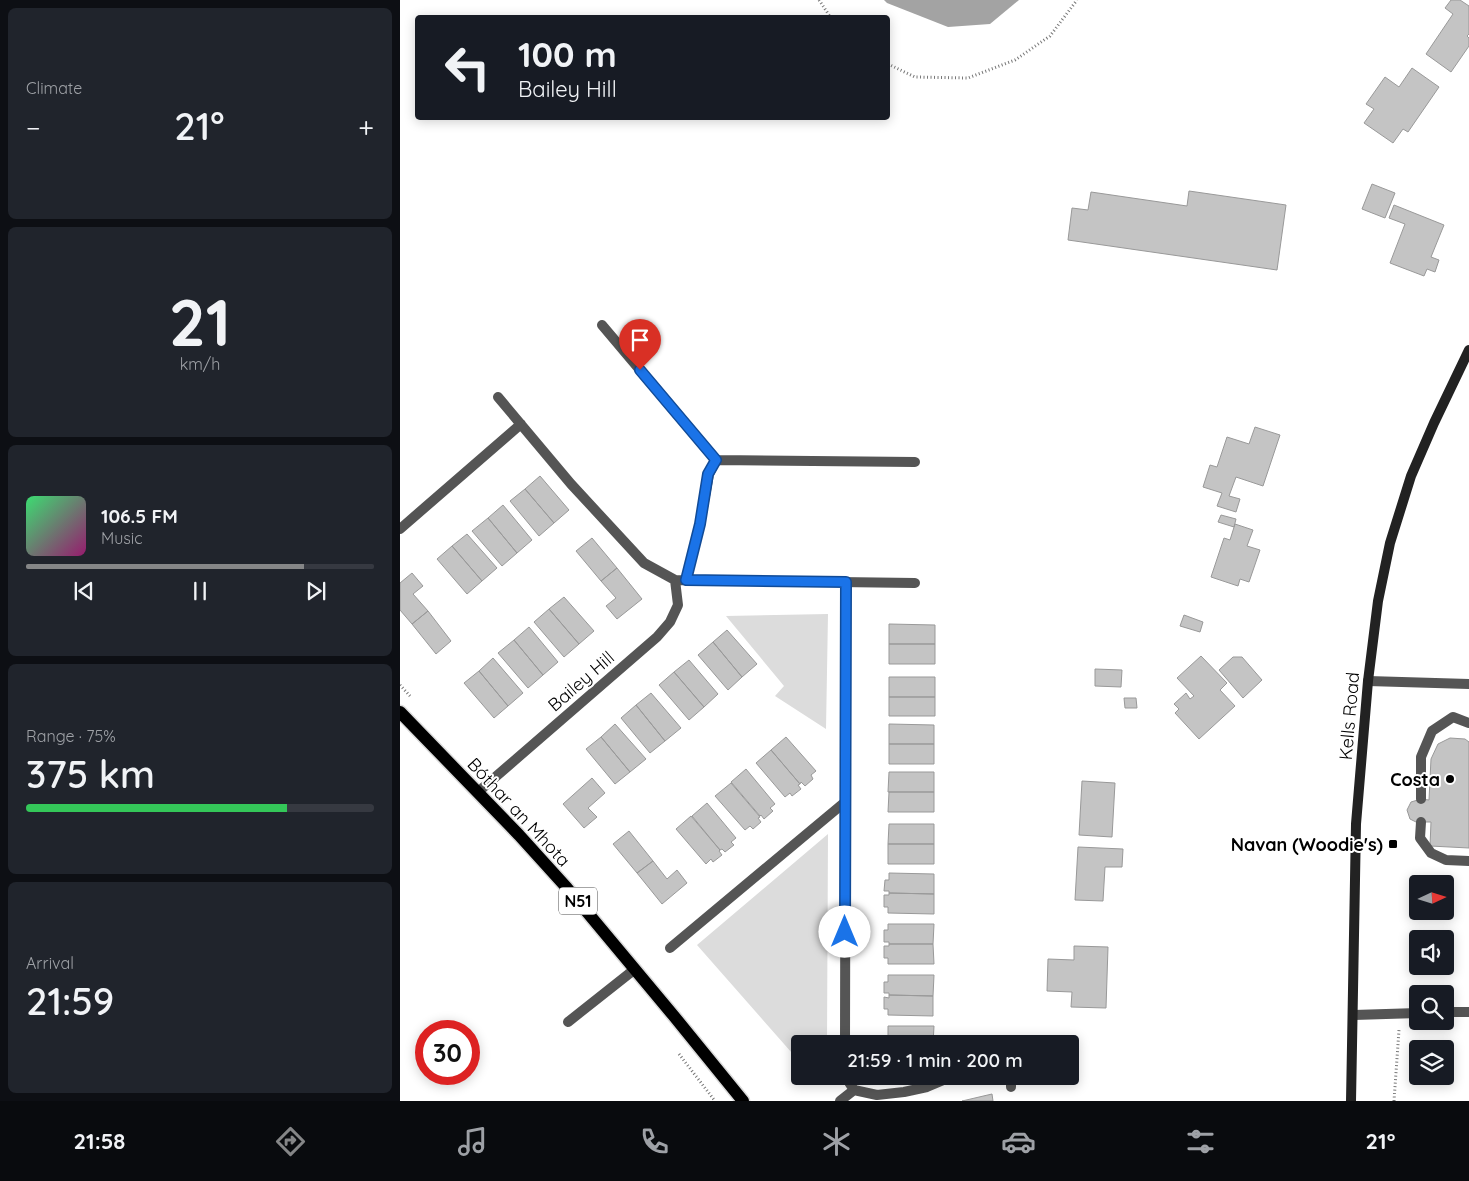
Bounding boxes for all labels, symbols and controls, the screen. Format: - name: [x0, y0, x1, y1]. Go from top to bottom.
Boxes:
- text: 100 m: [518, 32, 617, 76]
- icon: left: [435, 35, 500, 100]
- text: Bailey Hill: [518, 75, 617, 103]
- text: Climate: [26, 78, 82, 98]
- text: 21°: [174, 102, 224, 150]
- text: −: [26, 110, 41, 145]
- text: +: [358, 110, 374, 145]
- text: 21: [169, 281, 231, 362]
- pin: [619, 319, 661, 370]
- icon: arrive: [626, 326, 654, 354]
- text: km/h: [180, 354, 220, 374]
- text: 106.5 FM: [101, 504, 178, 528]
- text: Music: [101, 528, 143, 548]
- icon: previous: [70, 577, 98, 605]
- icon: pause: [186, 577, 214, 605]
- icon: next: [302, 577, 330, 605]
- street label: Bailey Hill: [543, 646, 619, 716]
- street label: Kells Road: [1334, 671, 1364, 761]
- text: Range · 75%: [26, 726, 116, 746]
- text: 375 km: [26, 750, 155, 798]
- street label: Bóthar an Mhota: [463, 753, 575, 871]
- place label: Costa: [1390, 768, 1440, 791]
- marker: Costa: [1444, 773, 1456, 785]
- place label: Navan (Woodie's): [1231, 833, 1383, 856]
- marker: Navan (Woodie's): [1387, 838, 1399, 850]
- north arrow: [1409, 875, 1454, 920]
- map controls: [1409, 875, 1454, 1085]
- road number: N51: [559, 888, 597, 914]
- position arrow: [818, 905, 870, 957]
- button: sound: [1409, 930, 1454, 975]
- text: Arrival: [26, 953, 74, 973]
- text: 21:59: [26, 977, 114, 1025]
- button: search: [1409, 985, 1454, 1030]
- speed limit sign: 30: [415, 1020, 480, 1085]
- button: layers: [1409, 1040, 1454, 1085]
- text: 21:59 · 1 min · 200 m: [847, 1048, 1023, 1072]
- icon: directions: [273, 1124, 308, 1159]
- icon: music: [455, 1124, 490, 1159]
- icon: phone: [637, 1124, 672, 1159]
- icon: climate: [819, 1124, 854, 1159]
- icon: car: [1001, 1124, 1036, 1159]
- icon: filters: [1183, 1124, 1218, 1159]
- text: 21:58: [74, 1127, 125, 1155]
- text: 21°: [1366, 1127, 1395, 1155]

